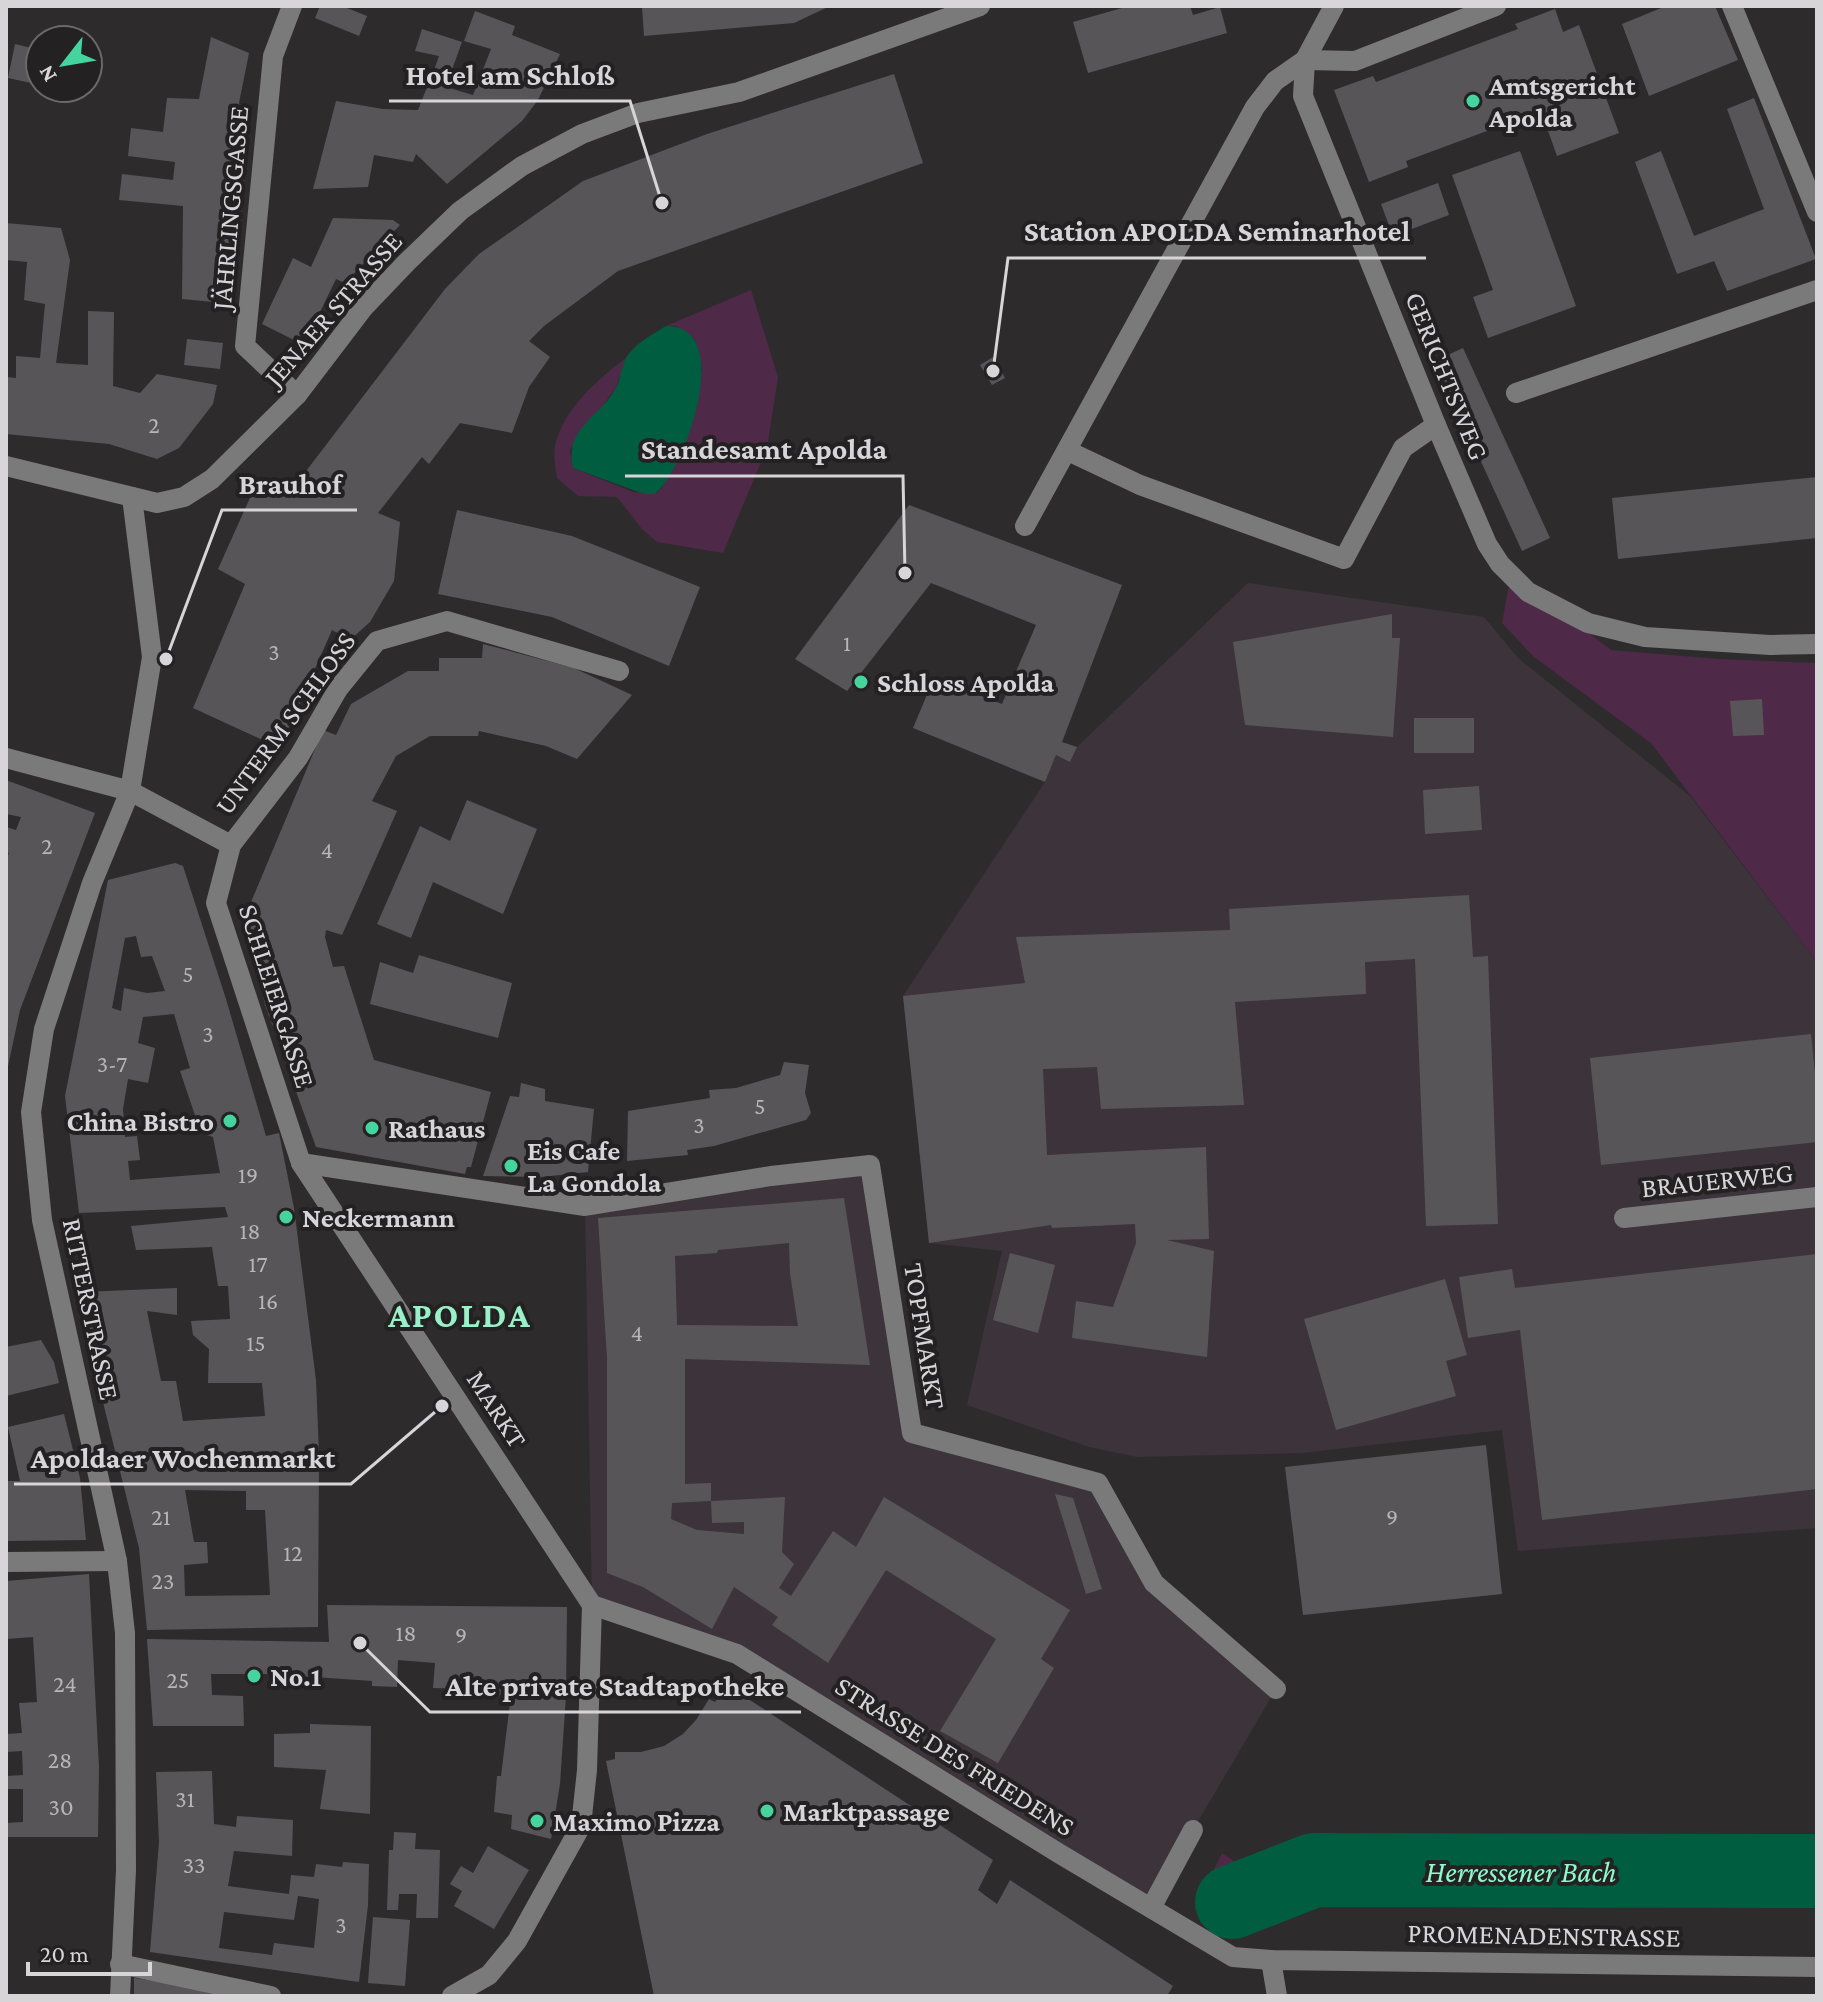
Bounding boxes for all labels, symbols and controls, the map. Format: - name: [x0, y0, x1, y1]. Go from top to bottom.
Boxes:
- north arrow: [24, 24, 104, 104]
- callout: Hotel am Schloß: [389, 47, 630, 101]
- text: Hotel am Schloß: [405, 58, 615, 91]
- text: N: [33, 61, 62, 87]
- place label: Amtsgericht Apolda: [1488, 70, 1636, 133]
- marker: Amtsgericht Apolda: [1464, 92, 1482, 110]
- street label: JÄHRLINGSGASSE: [205, 105, 254, 314]
- callout: Station APOLDA Seminarhotel: [1008, 204, 1426, 258]
- text: Station APOLDA Seminarhotel: [1024, 214, 1410, 247]
- street label: JENAER STRASSE: [256, 226, 408, 395]
- street label: GERICHTSWEG: [1399, 288, 1495, 464]
- house number: 2: [148, 411, 160, 438]
- callout: Standesamt Apolda: [625, 422, 903, 476]
- text: Standesamt Apolda: [641, 432, 888, 465]
- callout: Brauhof: [222, 456, 357, 510]
- text: Brauhof: [238, 467, 344, 500]
- street label: UNTERM SCHLOSS: [208, 626, 362, 820]
- house number: 1: [843, 629, 851, 656]
- house number: 3: [268, 638, 280, 665]
- place label: Schloss Apolda: [877, 667, 1055, 698]
- marker: Schloss Apolda: [852, 673, 870, 691]
- house number: 2: [41, 832, 53, 859]
- house number: 4: [321, 836, 333, 863]
- street label: SCHLEIERGASSE: [233, 900, 321, 1092]
- house number: 5: [182, 960, 194, 987]
- house number: 3: [202, 1020, 214, 1047]
- house number: 3-7: [97, 1050, 127, 1077]
- house number: 5: [754, 1092, 766, 1119]
- place label: China Bistro: [67, 1106, 214, 1137]
- house number: 3: [693, 1111, 705, 1138]
- marker: China Bistro: [221, 1112, 239, 1130]
- place label: Rathaus: [388, 1113, 486, 1144]
- marker: Rathaus: [363, 1119, 381, 1137]
- place label: Eis Cafe La Gondola: [527, 1135, 662, 1198]
- marker: Eis Cafe La Gondola: [502, 1157, 520, 1175]
- street label: BRAUERWEG: [1640, 1157, 1794, 1203]
- house number: 19: [238, 1161, 258, 1188]
- place label: Neckermann: [302, 1202, 455, 1233]
- marker: Neckermann: [277, 1208, 295, 1226]
- street label: RITTERSTRASSE: [57, 1215, 125, 1403]
- house number: 18: [240, 1217, 260, 1244]
- house number: 17: [248, 1250, 268, 1277]
- street label: TOPFMARKT: [898, 1261, 952, 1411]
- house number: 16: [258, 1287, 278, 1314]
- district label: APOLDA: [387, 1295, 532, 1335]
- house number: 4: [631, 1319, 643, 1346]
- house number: 15: [246, 1329, 266, 1356]
- street label: MARKT: [461, 1365, 533, 1453]
- callout: Apoldaer Wochenmarkt: [14, 1430, 351, 1484]
- text: Apoldaer Wochenmarkt: [30, 1441, 335, 1474]
- house number: 21: [151, 1503, 171, 1530]
- house number: 9: [1386, 1503, 1398, 1530]
- house number: 12: [283, 1539, 303, 1566]
- house number: 23: [152, 1567, 174, 1594]
- house number: 18: [396, 1619, 416, 1646]
- house number: 9: [455, 1621, 467, 1648]
- callout: Alte private Stadtapotheke: [430, 1658, 801, 1712]
- place label: No.1: [270, 1661, 321, 1692]
- house number: 25: [167, 1666, 189, 1693]
- marker: No.1: [245, 1667, 263, 1685]
- text: Alte private Stadtapotheke: [444, 1669, 785, 1702]
- house number: 24: [53, 1670, 77, 1697]
- street label: STRASSE DES FRIEDENS: [830, 1670, 1080, 1842]
- house number: 28: [48, 1746, 72, 1773]
- house number: 31: [175, 1785, 195, 1812]
- house number: 30: [49, 1793, 73, 1820]
- place label: Marktpassage: [783, 1796, 950, 1827]
- marker: Marktpassage: [758, 1802, 776, 1820]
- place label: Maximo Pizza: [553, 1806, 720, 1837]
- marker: Maximo Pizza: [528, 1812, 546, 1830]
- house number: 33: [183, 1851, 205, 1878]
- water label: Herressener Bach: [1426, 1855, 1616, 1888]
- house number: 3: [335, 1911, 347, 1938]
- street label: PROMENADENSTRASSE: [1407, 1917, 1681, 1953]
- scale bar: [28, 1926, 150, 1976]
- text: 20 m: [40, 1940, 89, 1967]

